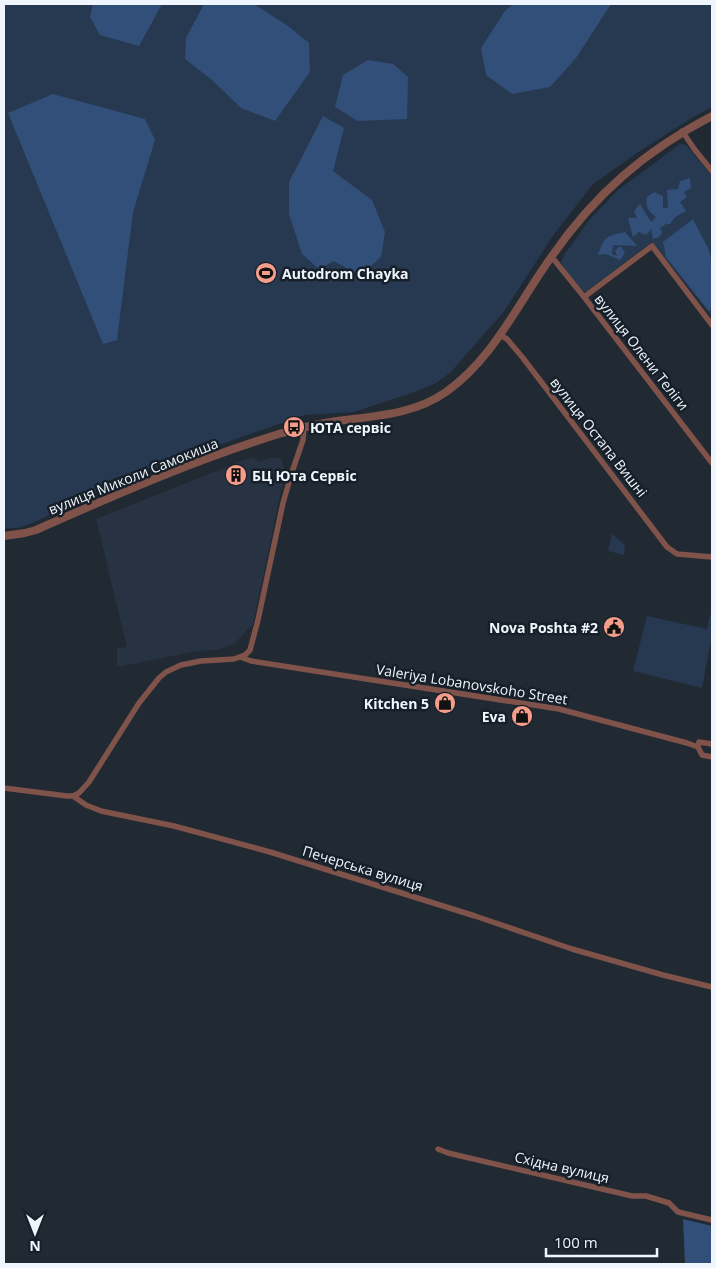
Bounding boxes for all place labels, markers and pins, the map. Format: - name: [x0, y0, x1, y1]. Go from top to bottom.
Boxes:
- sports icon: Autodrom Chayka: [254, 261, 278, 285]
- place label: Autodrom Chayka: [282, 264, 409, 283]
- bus stop icon: ЮТА сервіс: [282, 415, 306, 439]
- place label: ЮТА сервіс: [310, 418, 391, 437]
- building icon: БЦ Юта Сервіс: [224, 463, 248, 487]
- place label: БЦ Юта Сервіс: [252, 466, 357, 485]
- public building icon: Nova Poshta #2: [602, 615, 626, 639]
- place label: Nova Poshta #2: [489, 618, 598, 637]
- shop icon: Kitchen 5: [433, 691, 457, 715]
- place label: Kitchen 5: [364, 694, 429, 713]
- shop icon: Eva: [510, 704, 534, 728]
- place label: Eva: [482, 707, 506, 726]

